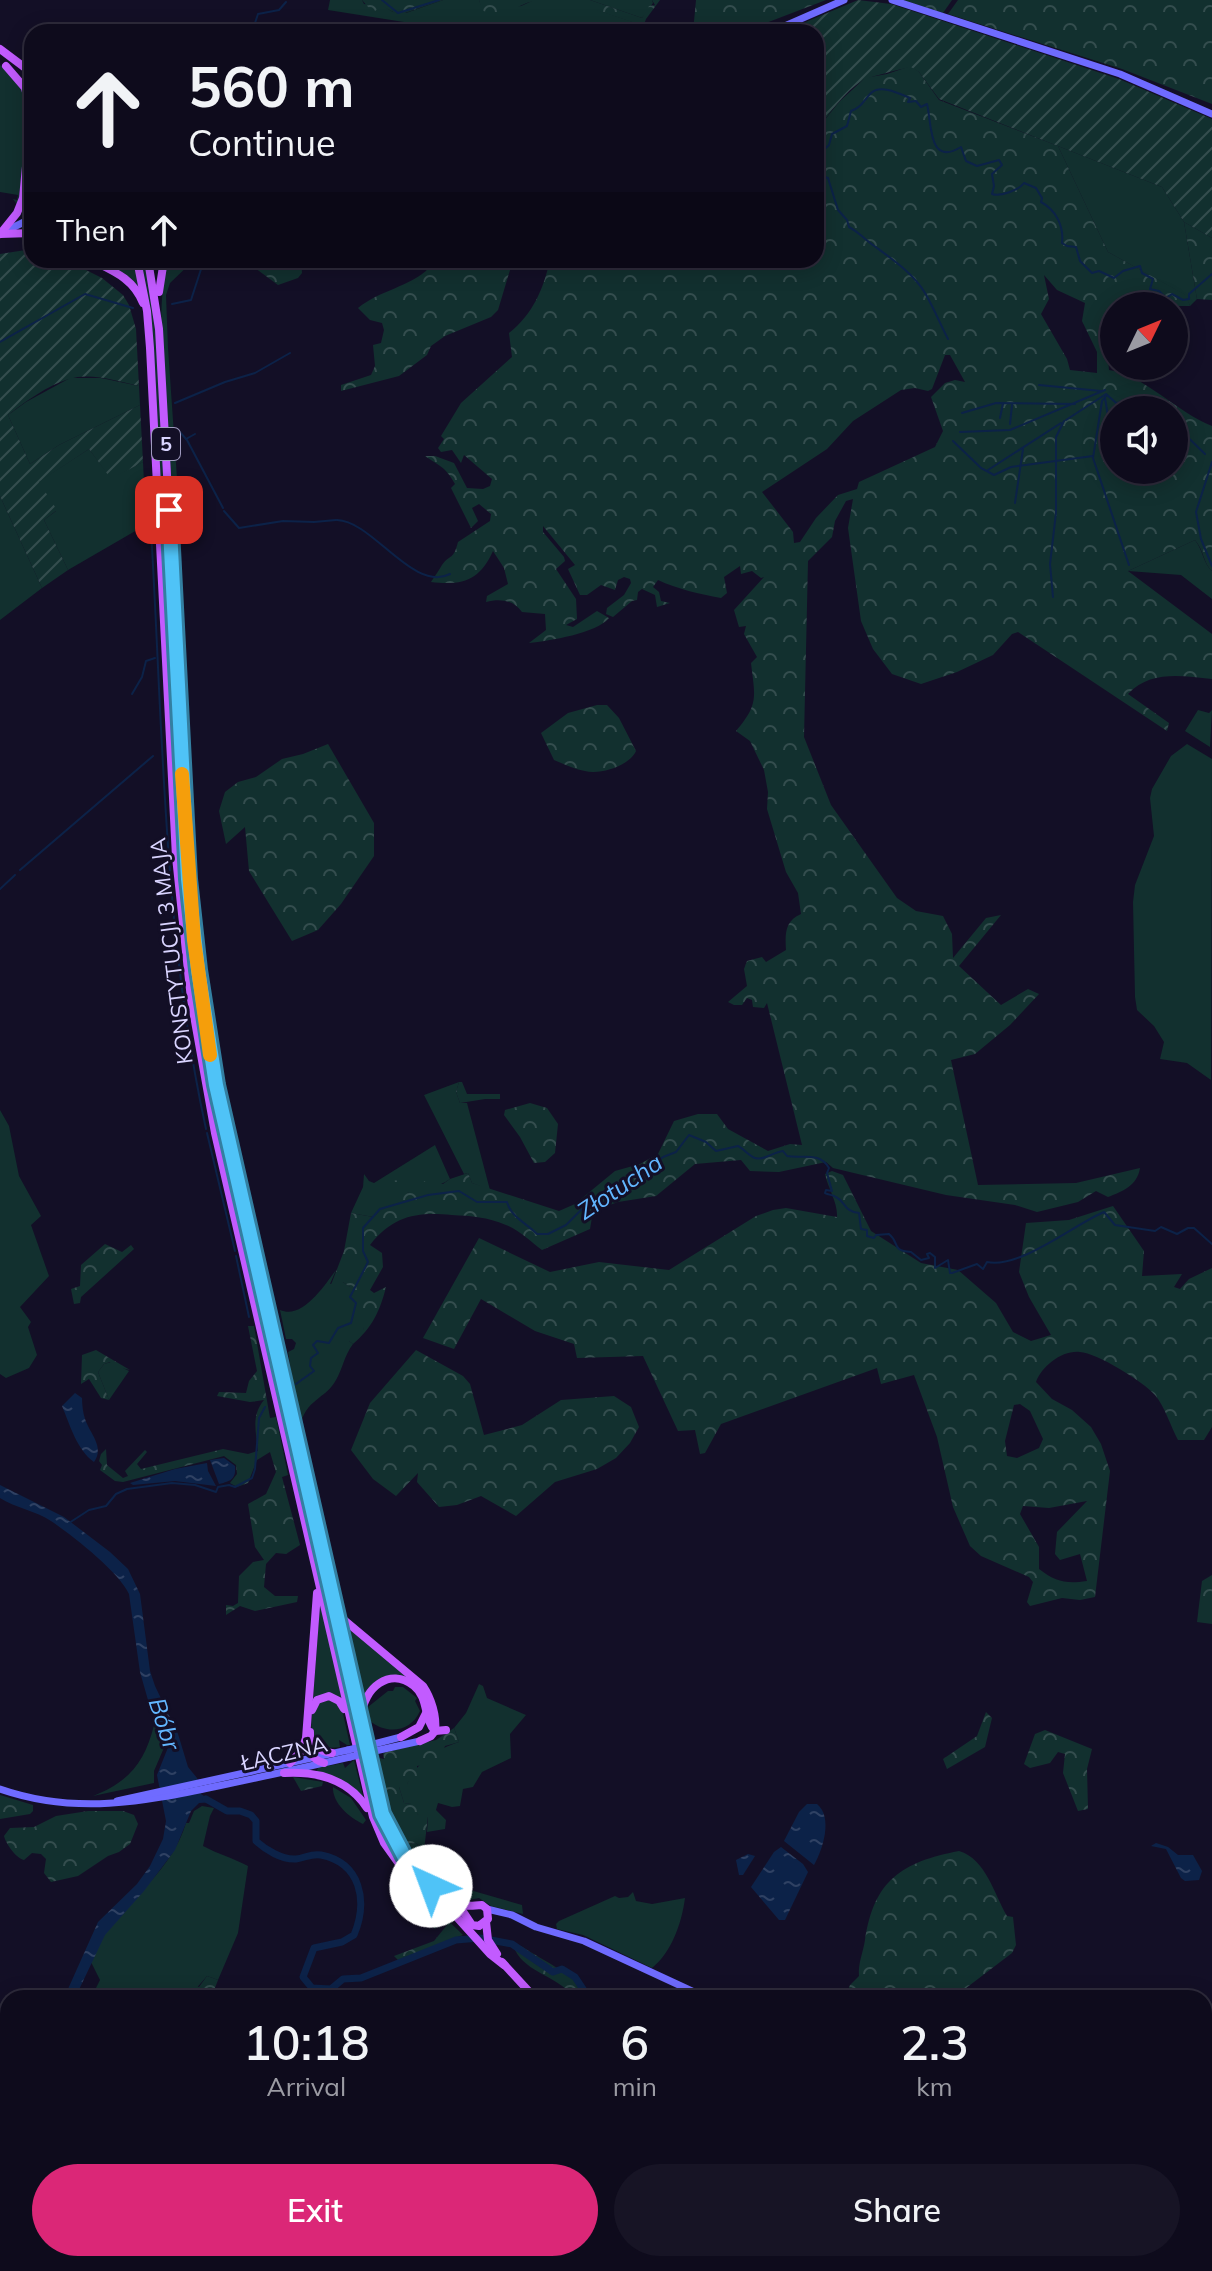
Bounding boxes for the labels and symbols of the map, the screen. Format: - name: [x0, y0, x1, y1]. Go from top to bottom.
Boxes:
- north arrow: [1100, 292, 1188, 380]
- road number: 5: [152, 428, 180, 460]
- pin: [135, 476, 203, 544]
- street label: KONSTYTUCJI 3 MAJA: [143, 836, 199, 1066]
- water label: Złotucha: [571, 1147, 668, 1226]
- water label: Bóbr: [142, 1694, 188, 1755]
- street label: ŁĄCZNA: [237, 1729, 330, 1777]
- position arrow: [389, 1844, 473, 1928]

